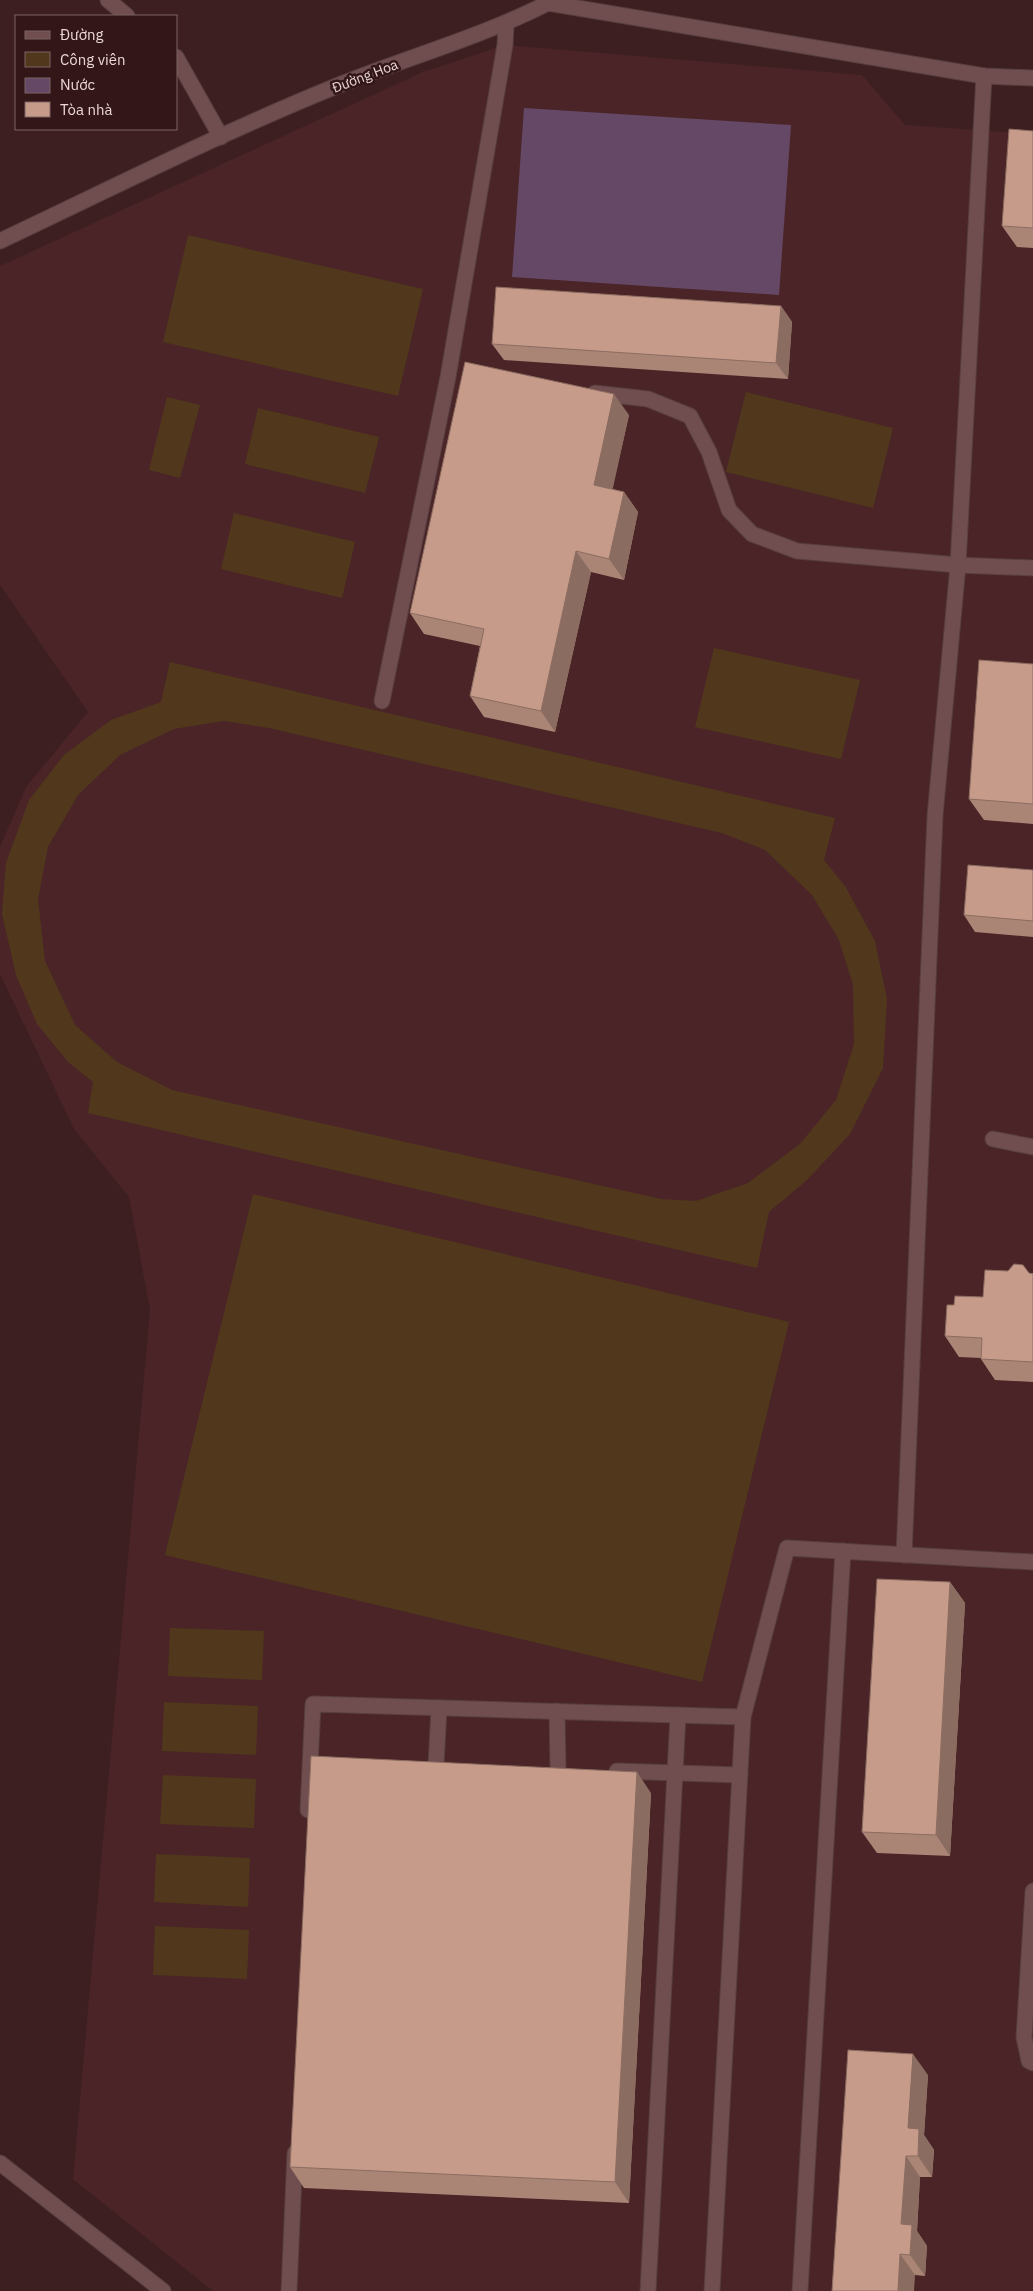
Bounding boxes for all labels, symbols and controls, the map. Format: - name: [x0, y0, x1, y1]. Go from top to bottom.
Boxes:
- legend: [15, 15, 178, 130]
- text: Đường: [60, 25, 104, 44]
- text: Công viên: [60, 50, 126, 69]
- street label: Đường Hoa: [330, 55, 401, 97]
- text: Nước: [60, 75, 96, 94]
- text: Tòa nhà: [60, 100, 113, 119]

